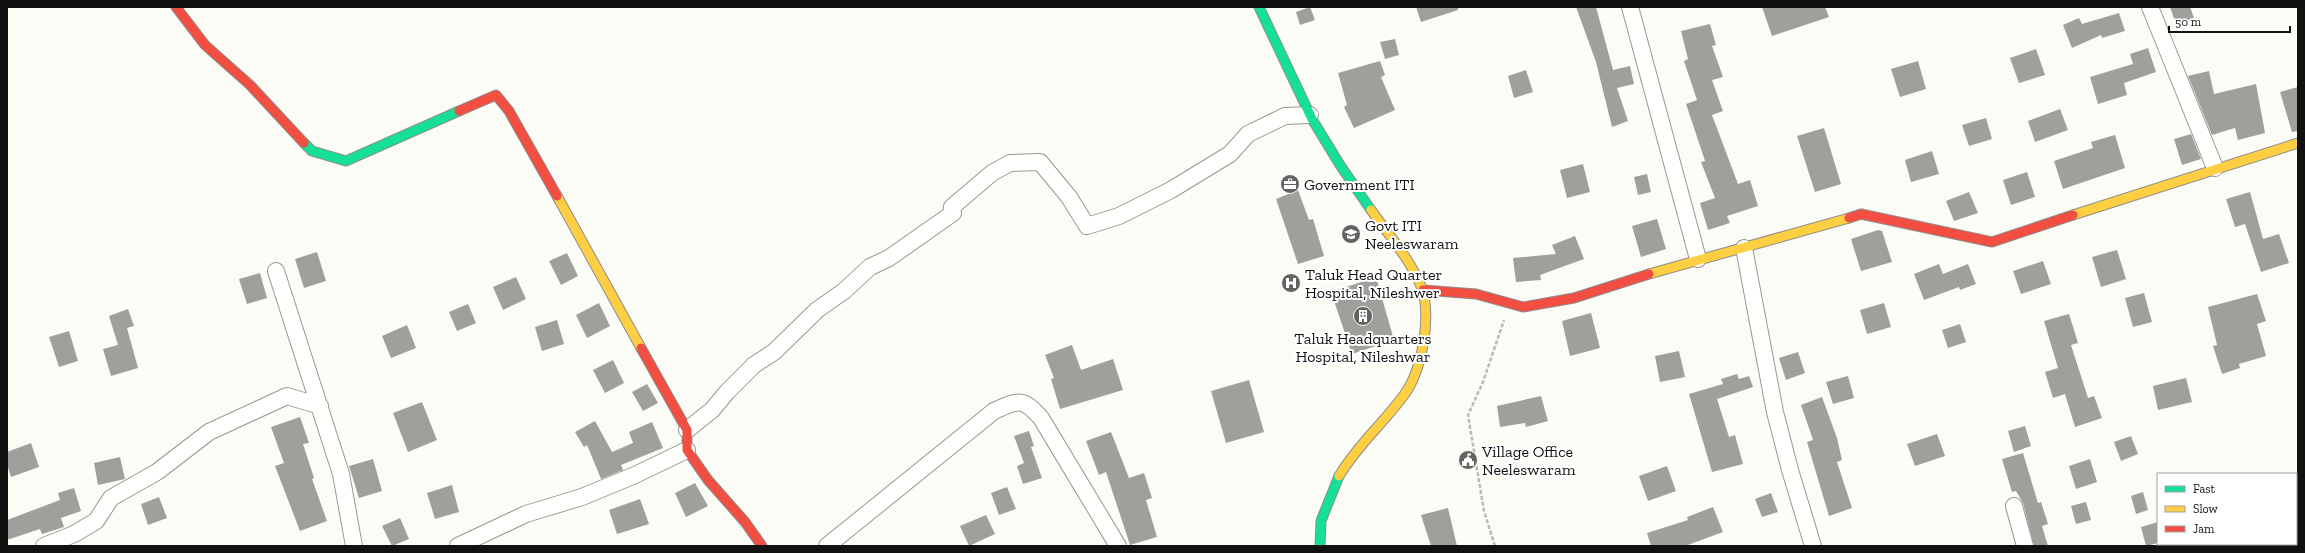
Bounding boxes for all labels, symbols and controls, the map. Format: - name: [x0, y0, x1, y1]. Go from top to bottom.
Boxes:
- scale bar: [2169, 8, 2290, 34]
- text: 50 m: [2175, 15, 2202, 29]
- office icon: Government ITI: [1279, 173, 1301, 195]
- place label: Government ITI: [1304, 175, 1415, 194]
- place label: Govt ITI Neeleswaram: [1365, 216, 1459, 253]
- school or university icon: Govt ITI Neeleswaram: [1340, 223, 1362, 245]
- place label: Taluk Head Quarter Hospital, Nileshwer: [1305, 265, 1442, 302]
- hospital icon: Taluk Head Quarter Hospital, Nileshwer: [1280, 272, 1302, 294]
- building icon: Taluk Headquarters Hospital, Nileshwar: [1352, 305, 1374, 327]
- place label: Taluk Headquarters Hospital, Nileshwar: [1294, 329, 1432, 366]
- place label: Village Office Neeleswaram: [1481, 442, 1576, 479]
- public building icon: Village Office Neeleswaram: [1457, 449, 1479, 471]
- legend: [2157, 473, 2297, 545]
- text: Fast: [2193, 482, 2216, 496]
- text: Slow: [2193, 502, 2219, 516]
- text: Jam: [2193, 522, 2215, 536]

